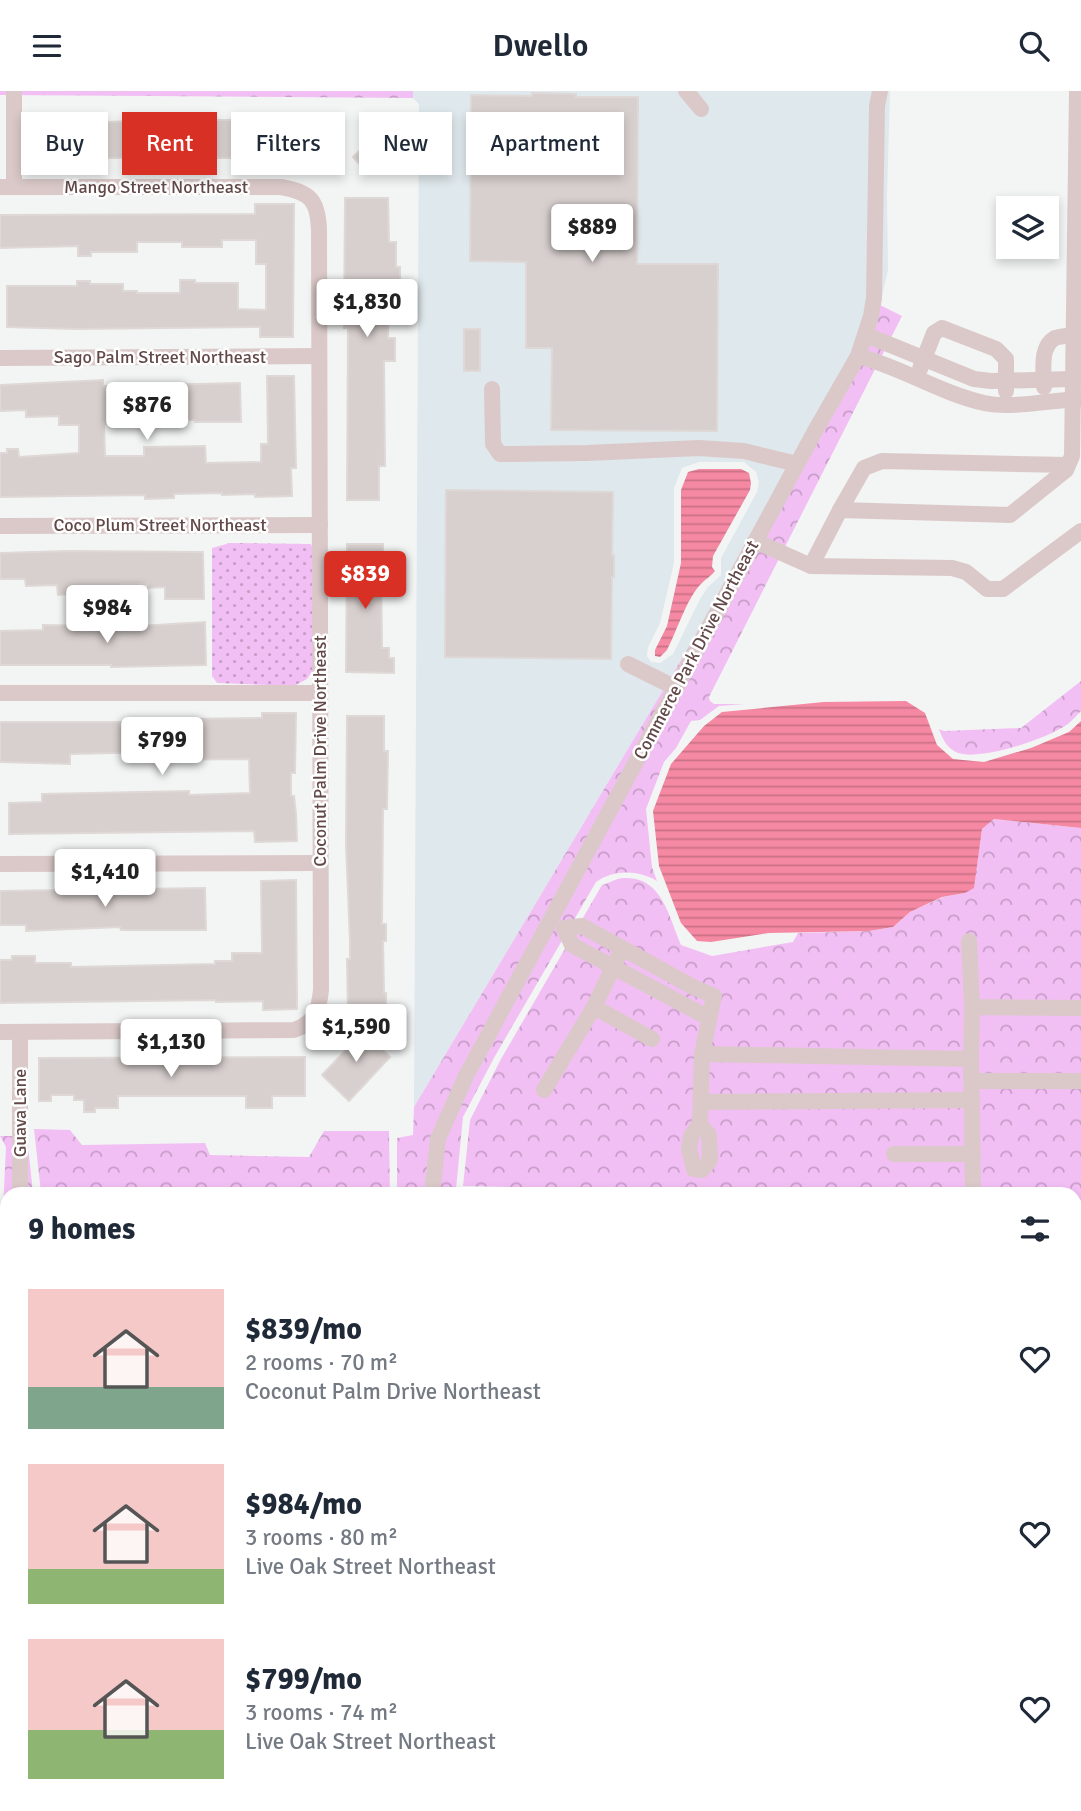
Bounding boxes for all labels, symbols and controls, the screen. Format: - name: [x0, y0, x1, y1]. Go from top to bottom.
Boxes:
- text: Dwello: [493, 26, 588, 65]
- icon: menu: [28, 27, 66, 65]
- icon: search: [1015, 27, 1053, 65]
- chip: Buy: [21, 112, 108, 175]
- chip: Rent: [122, 112, 217, 175]
- chip: Filters: [231, 112, 345, 175]
- chip: New: [359, 112, 452, 175]
- chip: Apartment: [466, 112, 624, 175]
- street label: Mango Street Northeast: [64, 176, 248, 198]
- map controls: [996, 196, 1059, 259]
- button: layers: [996, 196, 1059, 259]
- pin: $889: [551, 205, 633, 264]
- text: $889: [567, 212, 617, 241]
- pin: $1,830: [310, 279, 424, 339]
- text: $1,830: [333, 287, 401, 316]
- street label: Sago Palm Street Northeast: [54, 346, 266, 368]
- pin: $876: [106, 383, 188, 442]
- text: $876: [122, 390, 172, 419]
- street label: Coco Plum Street Northeast: [53, 514, 267, 536]
- street label: Commerce Park Drive Northeast: [629, 537, 763, 763]
- pin: $839: [324, 552, 406, 611]
- text: $839: [340, 559, 390, 588]
- pin: $984: [66, 585, 148, 645]
- text: $984: [82, 593, 132, 622]
- street label: Coconut Palm Drive Northeast: [309, 635, 331, 867]
- pin: $799: [121, 717, 203, 777]
- text: $799: [137, 725, 187, 754]
- pin: $1,410: [48, 849, 162, 909]
- text: $1,410: [71, 857, 139, 886]
- pin: $1,590: [299, 1005, 413, 1064]
- text: $1,590: [322, 1012, 390, 1041]
- pin: $1,130: [114, 1019, 228, 1079]
- text: $1,130: [137, 1027, 205, 1056]
- street label: Guava Lane: [9, 1069, 31, 1157]
- icon: filters: [1016, 1210, 1054, 1248]
- text: 9 homes: [28, 1211, 135, 1248]
- text: $839/mo: [245, 1311, 362, 1348]
- icon: home: [84, 1317, 168, 1401]
- icon: heart: [1016, 1340, 1054, 1378]
- text: 2 rooms · 70 m²: [245, 1348, 398, 1377]
- text: Coconut Palm Drive Northeast: [245, 1377, 541, 1406]
- text: $984/mo: [245, 1486, 362, 1523]
- icon: home: [84, 1492, 168, 1576]
- icon: heart: [1016, 1515, 1054, 1553]
- text: 3 rooms · 80 m²: [245, 1523, 398, 1552]
- text: Live Oak Street Northeast: [245, 1552, 496, 1581]
- text: $799/mo: [245, 1661, 362, 1698]
- icon: home: [84, 1667, 168, 1751]
- icon: heart: [1016, 1690, 1054, 1728]
- text: 3 rooms · 74 m²: [245, 1698, 398, 1727]
- text: Live Oak Street Northeast: [245, 1727, 496, 1756]

